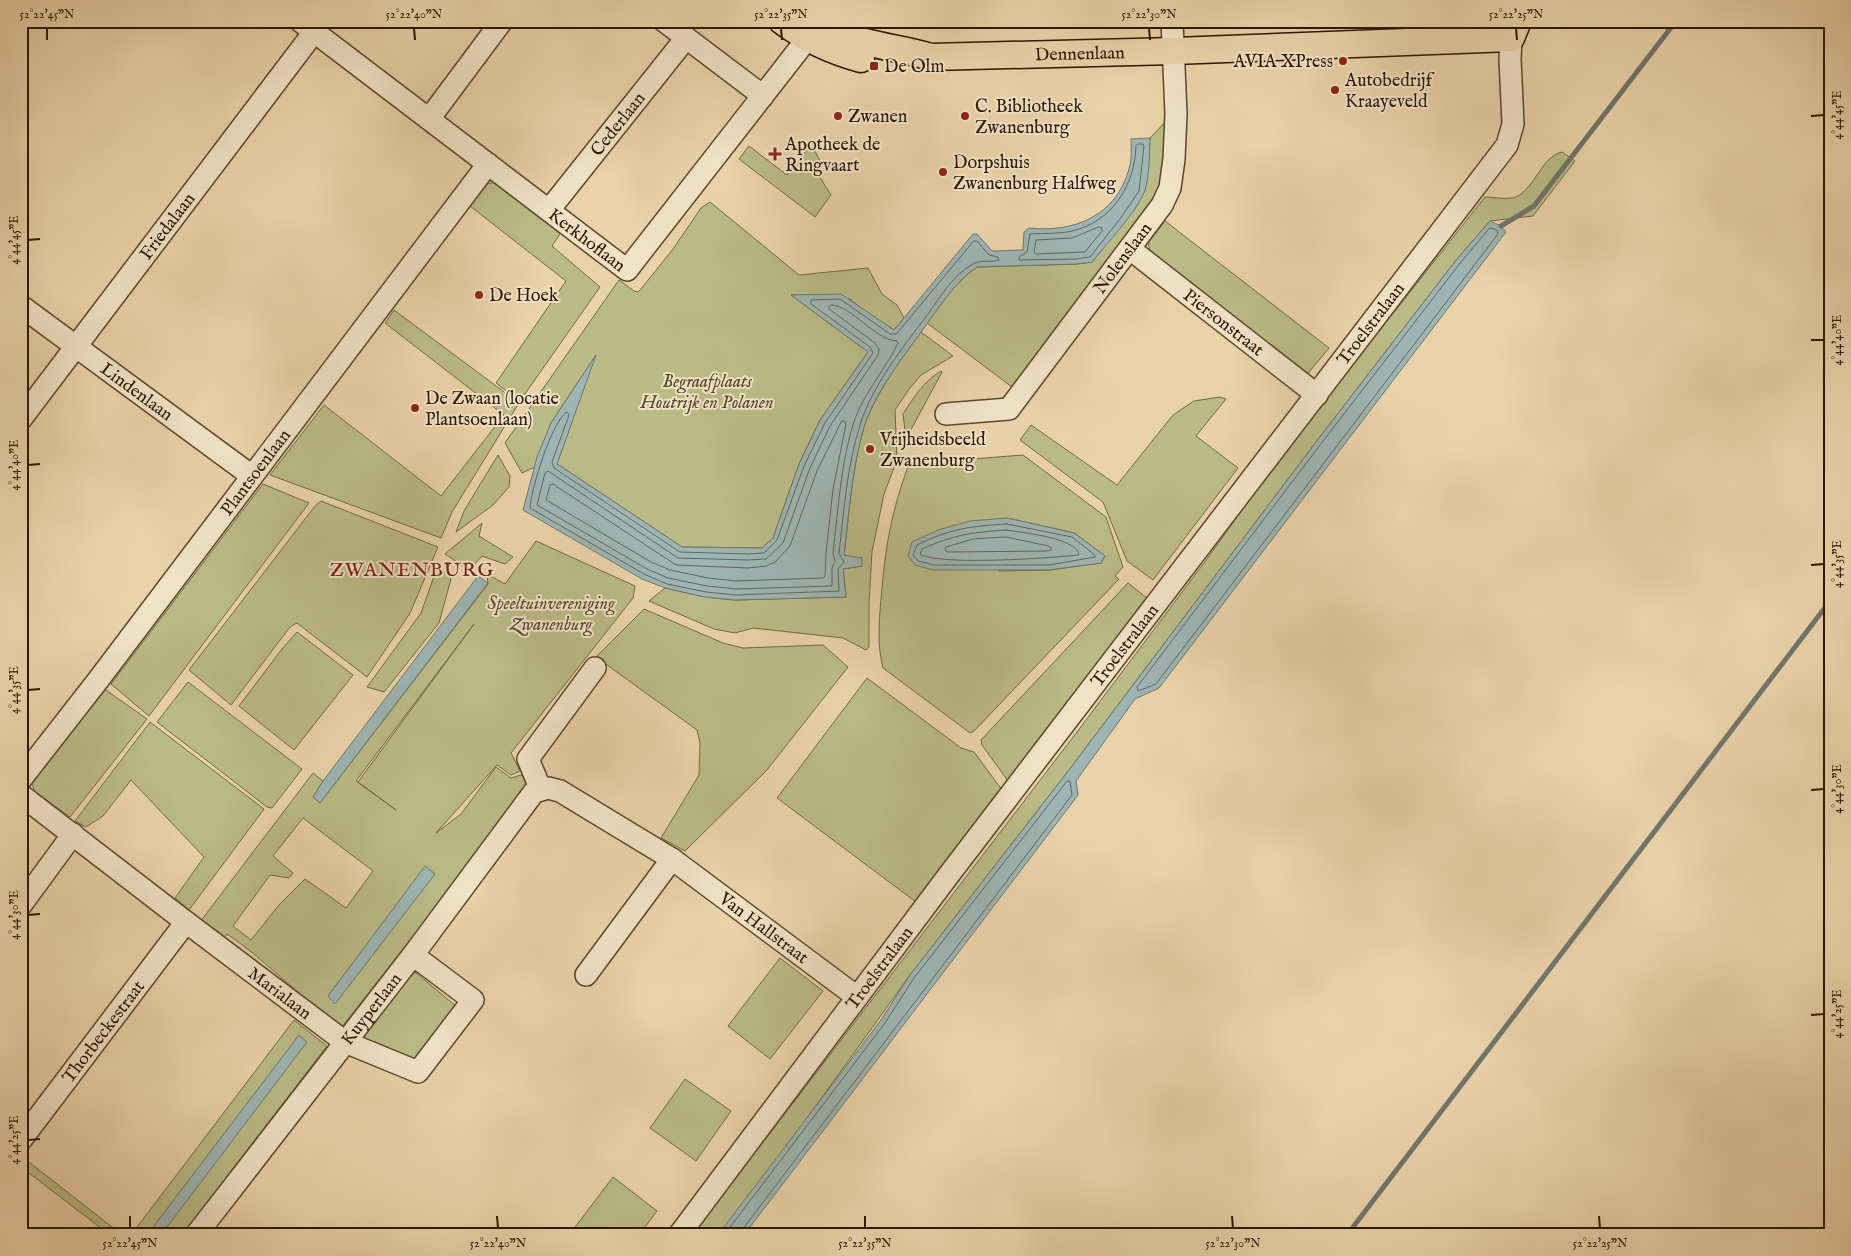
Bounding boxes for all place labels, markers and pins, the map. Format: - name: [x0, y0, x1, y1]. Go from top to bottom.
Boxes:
- place label: AVIA XPress: [1233, 51, 1333, 74]
- marker: AVIA XPress: [1337, 55, 1349, 67]
- place label: De Olm: [884, 56, 944, 79]
- marker: De Olm: [868, 60, 880, 72]
- place label: Autobedrijf Kraayeveld: [1344, 70, 1435, 114]
- marker: Autobedrijf Kraayeveld: [1329, 84, 1341, 96]
- place label: C. Bibliotheek Zwanenburg: [975, 96, 1083, 140]
- place label: Zwanen: [848, 106, 908, 129]
- marker: Zwanen: [832, 110, 844, 122]
- marker: C. Bibliotheek Zwanenburg: [959, 110, 971, 122]
- place label: Apotheek de Ringvaart: [784, 134, 880, 178]
- marker: Apotheek de Ringvaart: [769, 148, 781, 160]
- place label: Dorpshuis Zwanenburg Halfweg: [953, 152, 1116, 196]
- marker: Dorpshuis Zwanenburg Halfweg: [937, 166, 949, 178]
- place label: De Hoek: [489, 285, 559, 308]
- marker: De Hoek: [473, 289, 485, 301]
- place label: De Zwaan (locatie Plantsoenlaan): [425, 388, 559, 432]
- marker: De Zwaan (locatie Plantsoenlaan): [409, 402, 421, 414]
- place label: Vrijheidsbeeld Zwanenburg: [879, 429, 986, 473]
- marker: Vrijheidsbeeld Zwanenburg: [864, 443, 876, 455]

